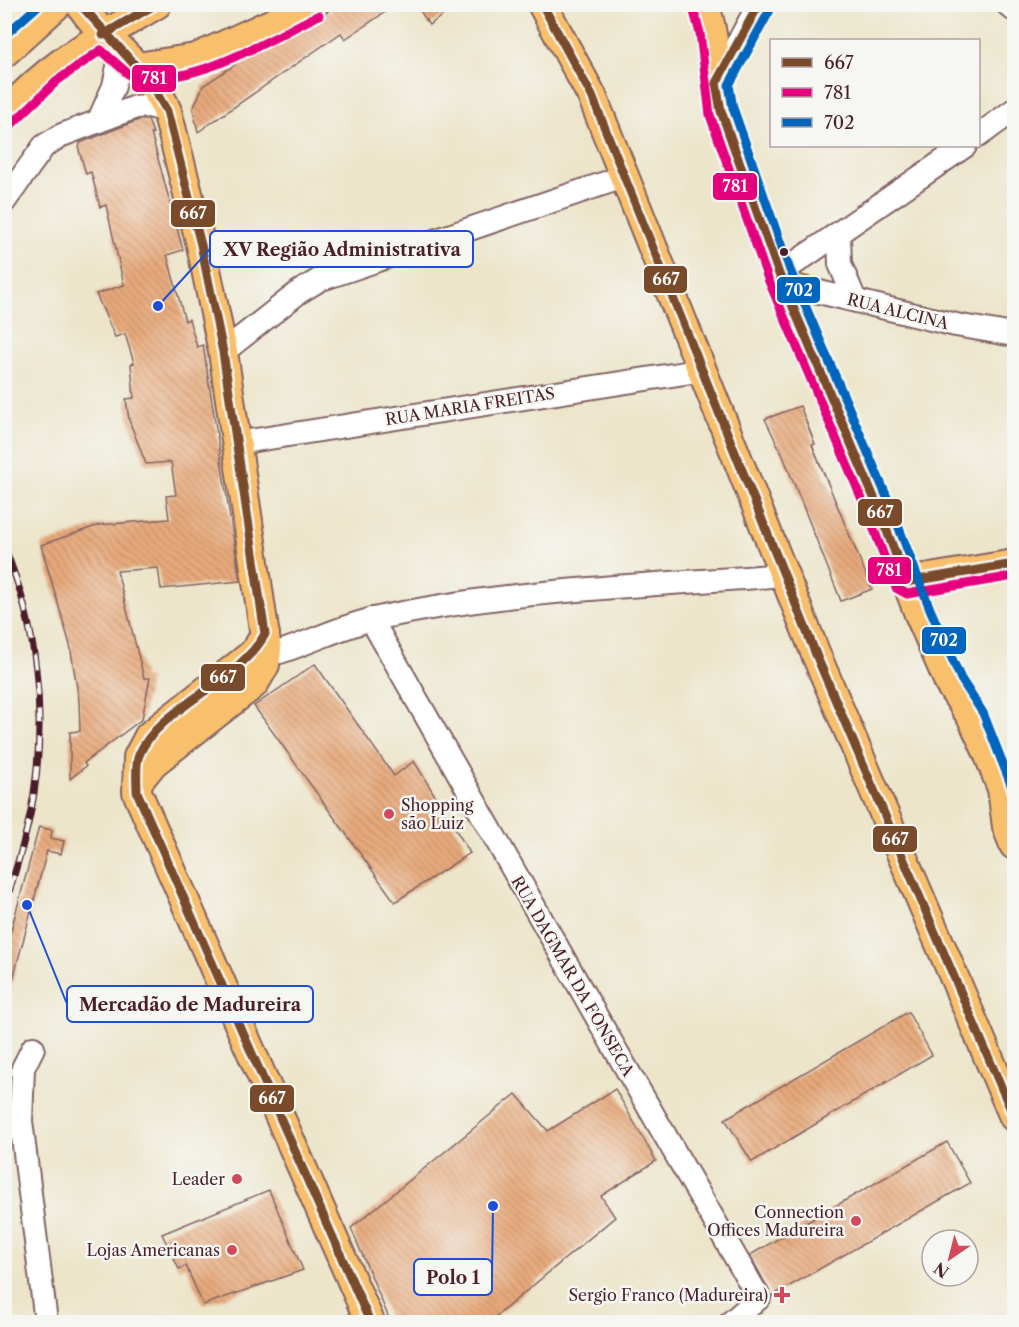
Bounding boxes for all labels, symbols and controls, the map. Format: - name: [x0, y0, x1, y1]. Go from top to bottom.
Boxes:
- legend: [770, 39, 980, 147]
- text: 667: [824, 52, 854, 74]
- line badge: 781: [131, 64, 177, 93]
- text: 781: [141, 68, 167, 88]
- text: 781: [824, 82, 852, 104]
- text: 702: [824, 112, 855, 134]
- line badge: 781: [712, 172, 758, 201]
- text: 781: [722, 176, 748, 196]
- line badge: 667: [170, 199, 216, 228]
- text: 667: [179, 203, 207, 223]
- callout: XV Região Administrativa: [210, 231, 473, 267]
- text: XV Região Administrativa: [222, 239, 461, 261]
- unlabelled marker: [778, 246, 790, 258]
- line badge: 667: [643, 265, 688, 294]
- text: 667: [652, 269, 680, 289]
- line badge: 702: [776, 276, 821, 304]
- text: 702: [785, 280, 813, 300]
- street label: RUA ALCINA: [845, 289, 952, 334]
- street label: RUA MARIA FREITAS: [384, 383, 556, 429]
- line badge: 667: [857, 498, 903, 527]
- text: 667: [866, 502, 894, 522]
- line badge: 781: [867, 556, 912, 585]
- text: 781: [876, 560, 902, 580]
- line badge: 702: [921, 626, 967, 655]
- text: 702: [930, 630, 958, 650]
- line badge: 667: [200, 663, 246, 692]
- text: 667: [209, 667, 237, 687]
- place label: Shopping são Luiz: [401, 795, 474, 833]
- marker: Shopping são Luiz: [382, 807, 396, 821]
- line badge: 667: [872, 825, 918, 853]
- text: 667: [881, 829, 909, 849]
- street label: RUA DAGMAR DA FONSECA: [507, 872, 639, 1081]
- callout: Mercadão de Madureira: [67, 986, 313, 1022]
- text: Mercadão de Madureira: [79, 994, 302, 1016]
- line badge: 667: [249, 1084, 295, 1113]
- text: 667: [258, 1088, 286, 1108]
- place label: Leader: [172, 1169, 225, 1189]
- marker: Leader: [230, 1172, 244, 1186]
- place label: Connection Offices Madureira: [707, 1202, 845, 1240]
- marker: Connection Offices Madureira: [849, 1214, 863, 1228]
- north arrow: [920, 1228, 980, 1288]
- place label: Lojas Americanas: [87, 1240, 220, 1260]
- marker: Lojas Americanas: [225, 1243, 239, 1257]
- text: N: [930, 1258, 953, 1282]
- callout: Polo 1: [414, 1259, 492, 1295]
- text: Polo 1: [426, 1267, 480, 1289]
- place label: Sergio Franco (Madureira): [568, 1285, 768, 1305]
- marker: Sergio Franco (Madureira): [773, 1286, 791, 1304]

